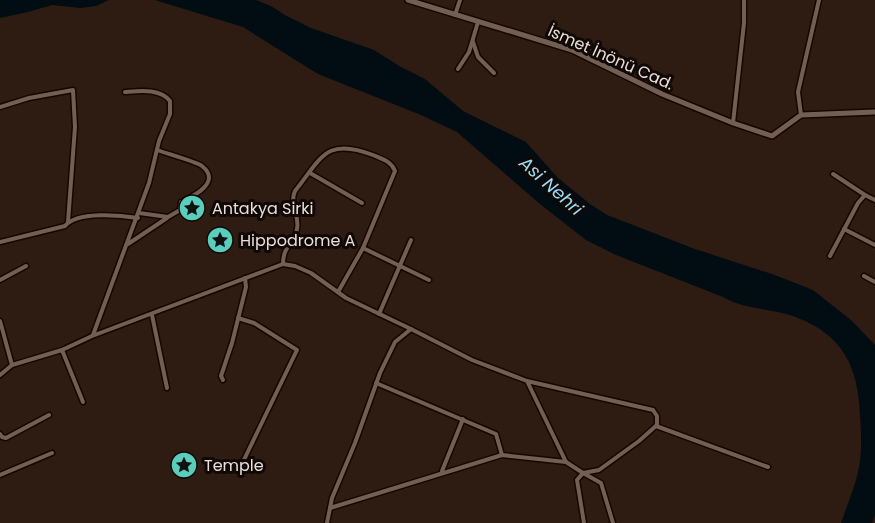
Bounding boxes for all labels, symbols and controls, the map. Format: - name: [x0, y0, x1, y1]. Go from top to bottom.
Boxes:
- street label: İsmet İnönü Cad.: [544, 19, 677, 95]
- water label: Asi Nehri: [513, 150, 589, 221]
- place icon: Antakya Sirki: [177, 193, 207, 223]
- place label: Antakya Sirki: [212, 197, 313, 220]
- place icon: Hippodrome A: [205, 225, 235, 255]
- place label: Hippodrome A: [240, 229, 356, 252]
- place icon: Temple: [169, 450, 199, 480]
- place label: Temple: [204, 454, 264, 477]

